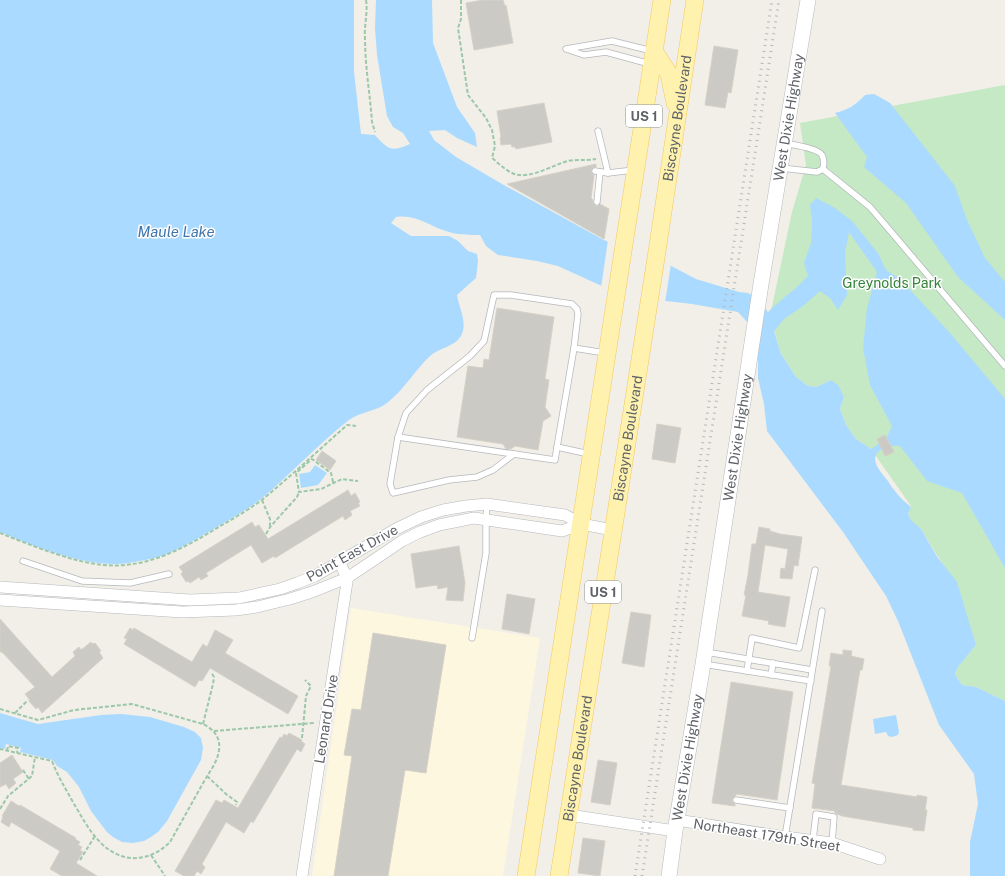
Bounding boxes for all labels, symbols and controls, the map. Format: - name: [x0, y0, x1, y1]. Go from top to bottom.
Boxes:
- street label: West Dixie Highway: [770, 52, 807, 182]
- street label: Biscayne Boulevard: [660, 54, 695, 182]
- road number: US 1: [626, 105, 662, 127]
- water label: Maule Lake: [137, 223, 215, 240]
- park label: Greynolds Park: [842, 275, 942, 291]
- street label: West Dixie Highway: [720, 372, 755, 502]
- street label: Biscayne Boulevard: [610, 374, 645, 503]
- street label: Point East Drive: [303, 521, 401, 585]
- road number: US 1: [585, 581, 621, 603]
- street label: Leonard Drive: [311, 673, 341, 765]
- street label: West Dixie Highway: [669, 692, 706, 822]
- street label: Biscayne Boulevard: [560, 694, 595, 823]
- street label: Northeast 179th Street: [692, 815, 842, 855]

